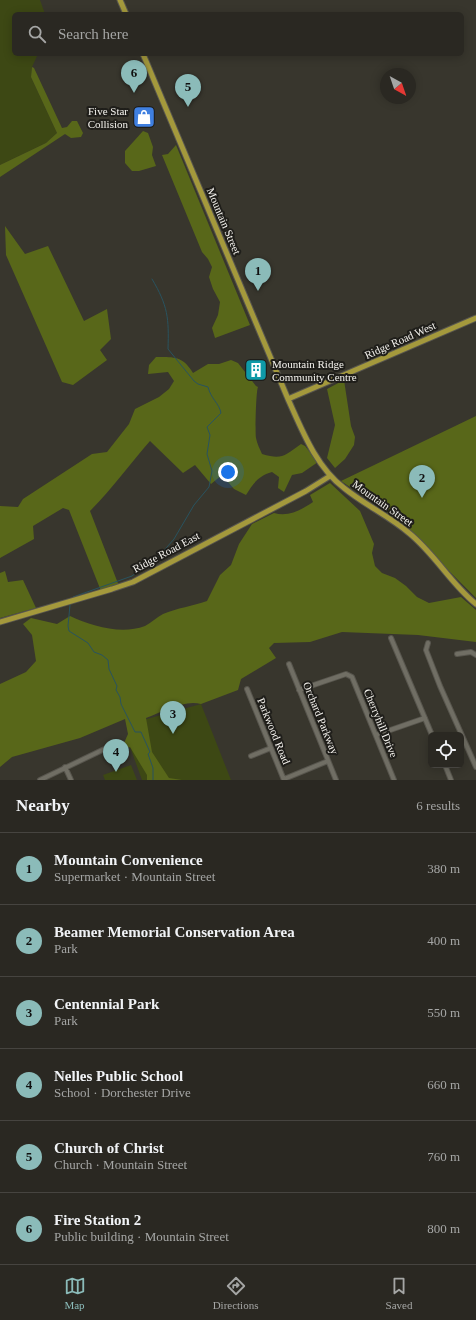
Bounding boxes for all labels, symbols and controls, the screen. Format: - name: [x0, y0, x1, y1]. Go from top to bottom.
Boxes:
- search box: [12, 12, 464, 56]
- icon: search: [26, 23, 48, 45]
- text: Search here: [58, 26, 128, 42]
- pin: 6: [121, 60, 147, 93]
- north arrow: [380, 68, 416, 104]
- pin: 5: [175, 74, 201, 107]
- shop icon: Five Star Collision: [131, 104, 157, 130]
- place label: Five Star Collision: [88, 105, 128, 130]
- street label: Mountain Street: [205, 186, 243, 256]
- pin: 1: [245, 258, 271, 291]
- street label: Ridge Road West: [363, 319, 437, 361]
- building icon: Mountain Ridge Community Centre: [243, 357, 269, 383]
- place label: Mountain Ridge Community Centre: [272, 358, 357, 383]
- your location: [218, 462, 238, 482]
- pin: 2: [409, 465, 435, 498]
- street label: Mountain Street: [350, 478, 416, 528]
- street label: Ridge Road East: [131, 529, 201, 575]
- street label: Orchard Parkway: [301, 680, 341, 757]
- street label: Cherryhill Drive: [362, 687, 400, 759]
- street label: Parkwood Road: [255, 696, 293, 766]
- pin: 3: [160, 701, 186, 734]
- map controls: [428, 732, 464, 768]
- button: locate: [428, 732, 464, 768]
- pin: 4: [103, 739, 129, 772]
- text: Nearby: [16, 796, 70, 815]
- text: 6 results: [416, 798, 460, 813]
- text: Mountain Convenience: [54, 852, 203, 868]
- text: 1: [26, 861, 32, 876]
- text: 380 m: [427, 861, 460, 876]
- text: Supermarket · Mountain Street: [54, 869, 215, 884]
- text: Beamer Memorial Conservation Area: [54, 924, 295, 940]
- text: 2: [26, 933, 32, 948]
- text: 400 m: [427, 933, 460, 948]
- text: Park: [54, 941, 78, 956]
- text: Centennial Park: [54, 996, 159, 1012]
- text: 3: [26, 1005, 32, 1020]
- text: 550 m: [427, 1005, 460, 1020]
- text: Park: [54, 1013, 78, 1028]
- text: Nelles Public School: [54, 1068, 183, 1084]
- text: 4: [26, 1077, 32, 1092]
- text: 660 m: [427, 1077, 460, 1092]
- text: School · Dorchester Drive: [54, 1085, 191, 1100]
- text: Church of Christ: [54, 1140, 164, 1156]
- text: 5: [26, 1149, 32, 1164]
- text: 760 m: [427, 1149, 460, 1164]
- text: Church · Mountain Street: [54, 1157, 187, 1172]
- text: Fire Station 2: [54, 1212, 141, 1228]
- text: 6: [26, 1221, 32, 1236]
- text: 800 m: [427, 1221, 460, 1236]
- text: Public building · Mountain Street: [54, 1229, 229, 1244]
- tab: Map: [64, 1275, 86, 1311]
- tab: Directions: [213, 1275, 258, 1311]
- tab: Saved: [386, 1275, 412, 1311]

